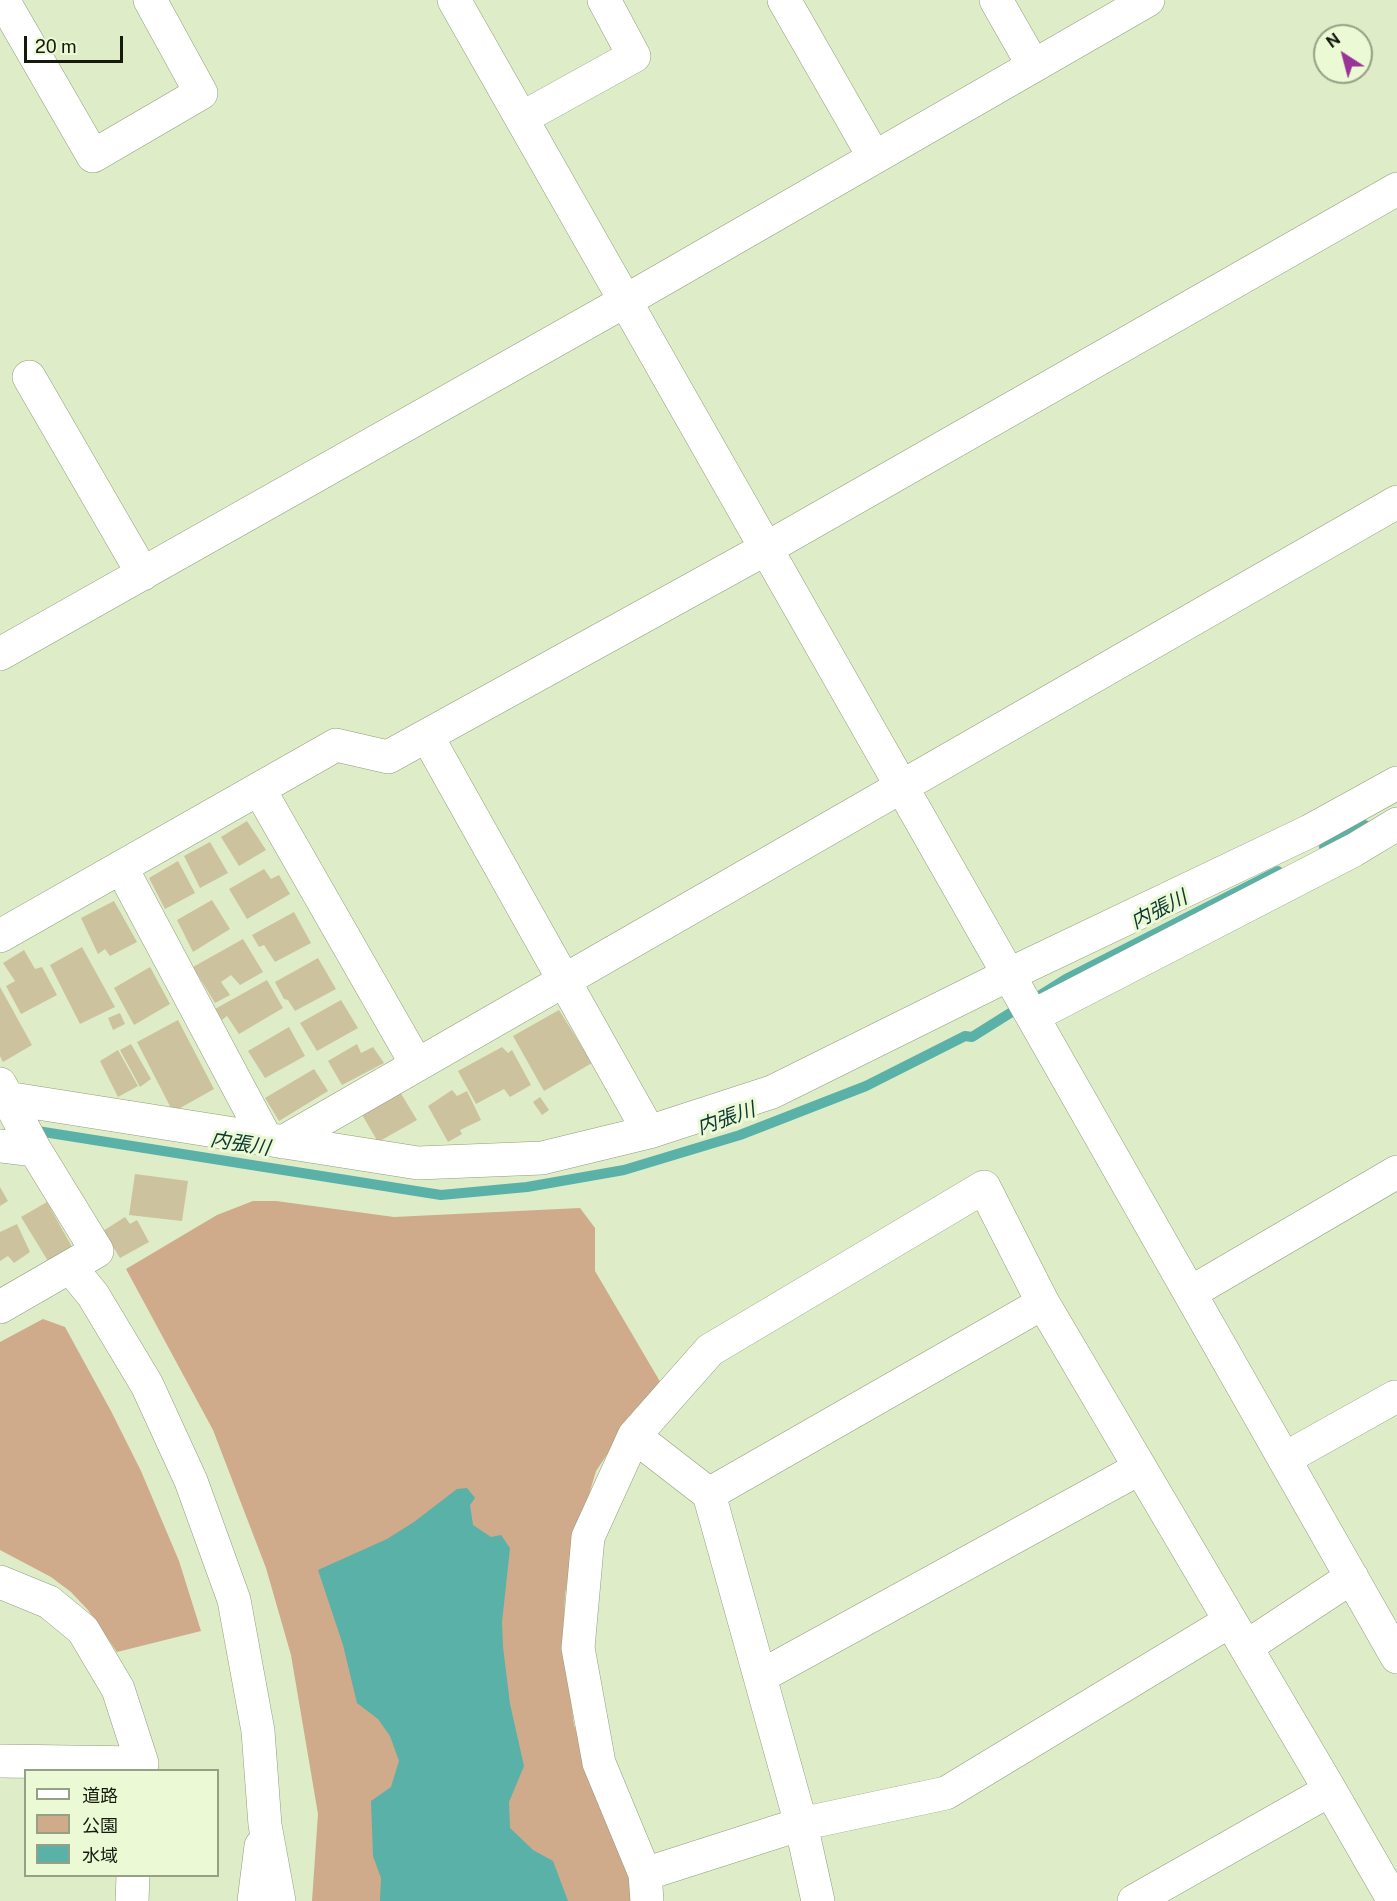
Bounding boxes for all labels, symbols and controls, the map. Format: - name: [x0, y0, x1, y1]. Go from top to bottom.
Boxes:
- scale bar: [27, 24, 126, 62]
- north arrow: [1313, 24, 1373, 84]
- text: N: [1323, 29, 1344, 52]
- text: 20 m: [35, 36, 77, 57]
- water label: 内張川: [1127, 886, 1191, 934]
- water label: 内張川: [694, 1098, 758, 1140]
- water label: 内張川: [208, 1127, 272, 1161]
- legend: [24, 1769, 219, 1877]
- text: 道路: [82, 1785, 118, 1806]
- text: 公園: [82, 1815, 118, 1836]
- text: 水域: [82, 1845, 118, 1866]

